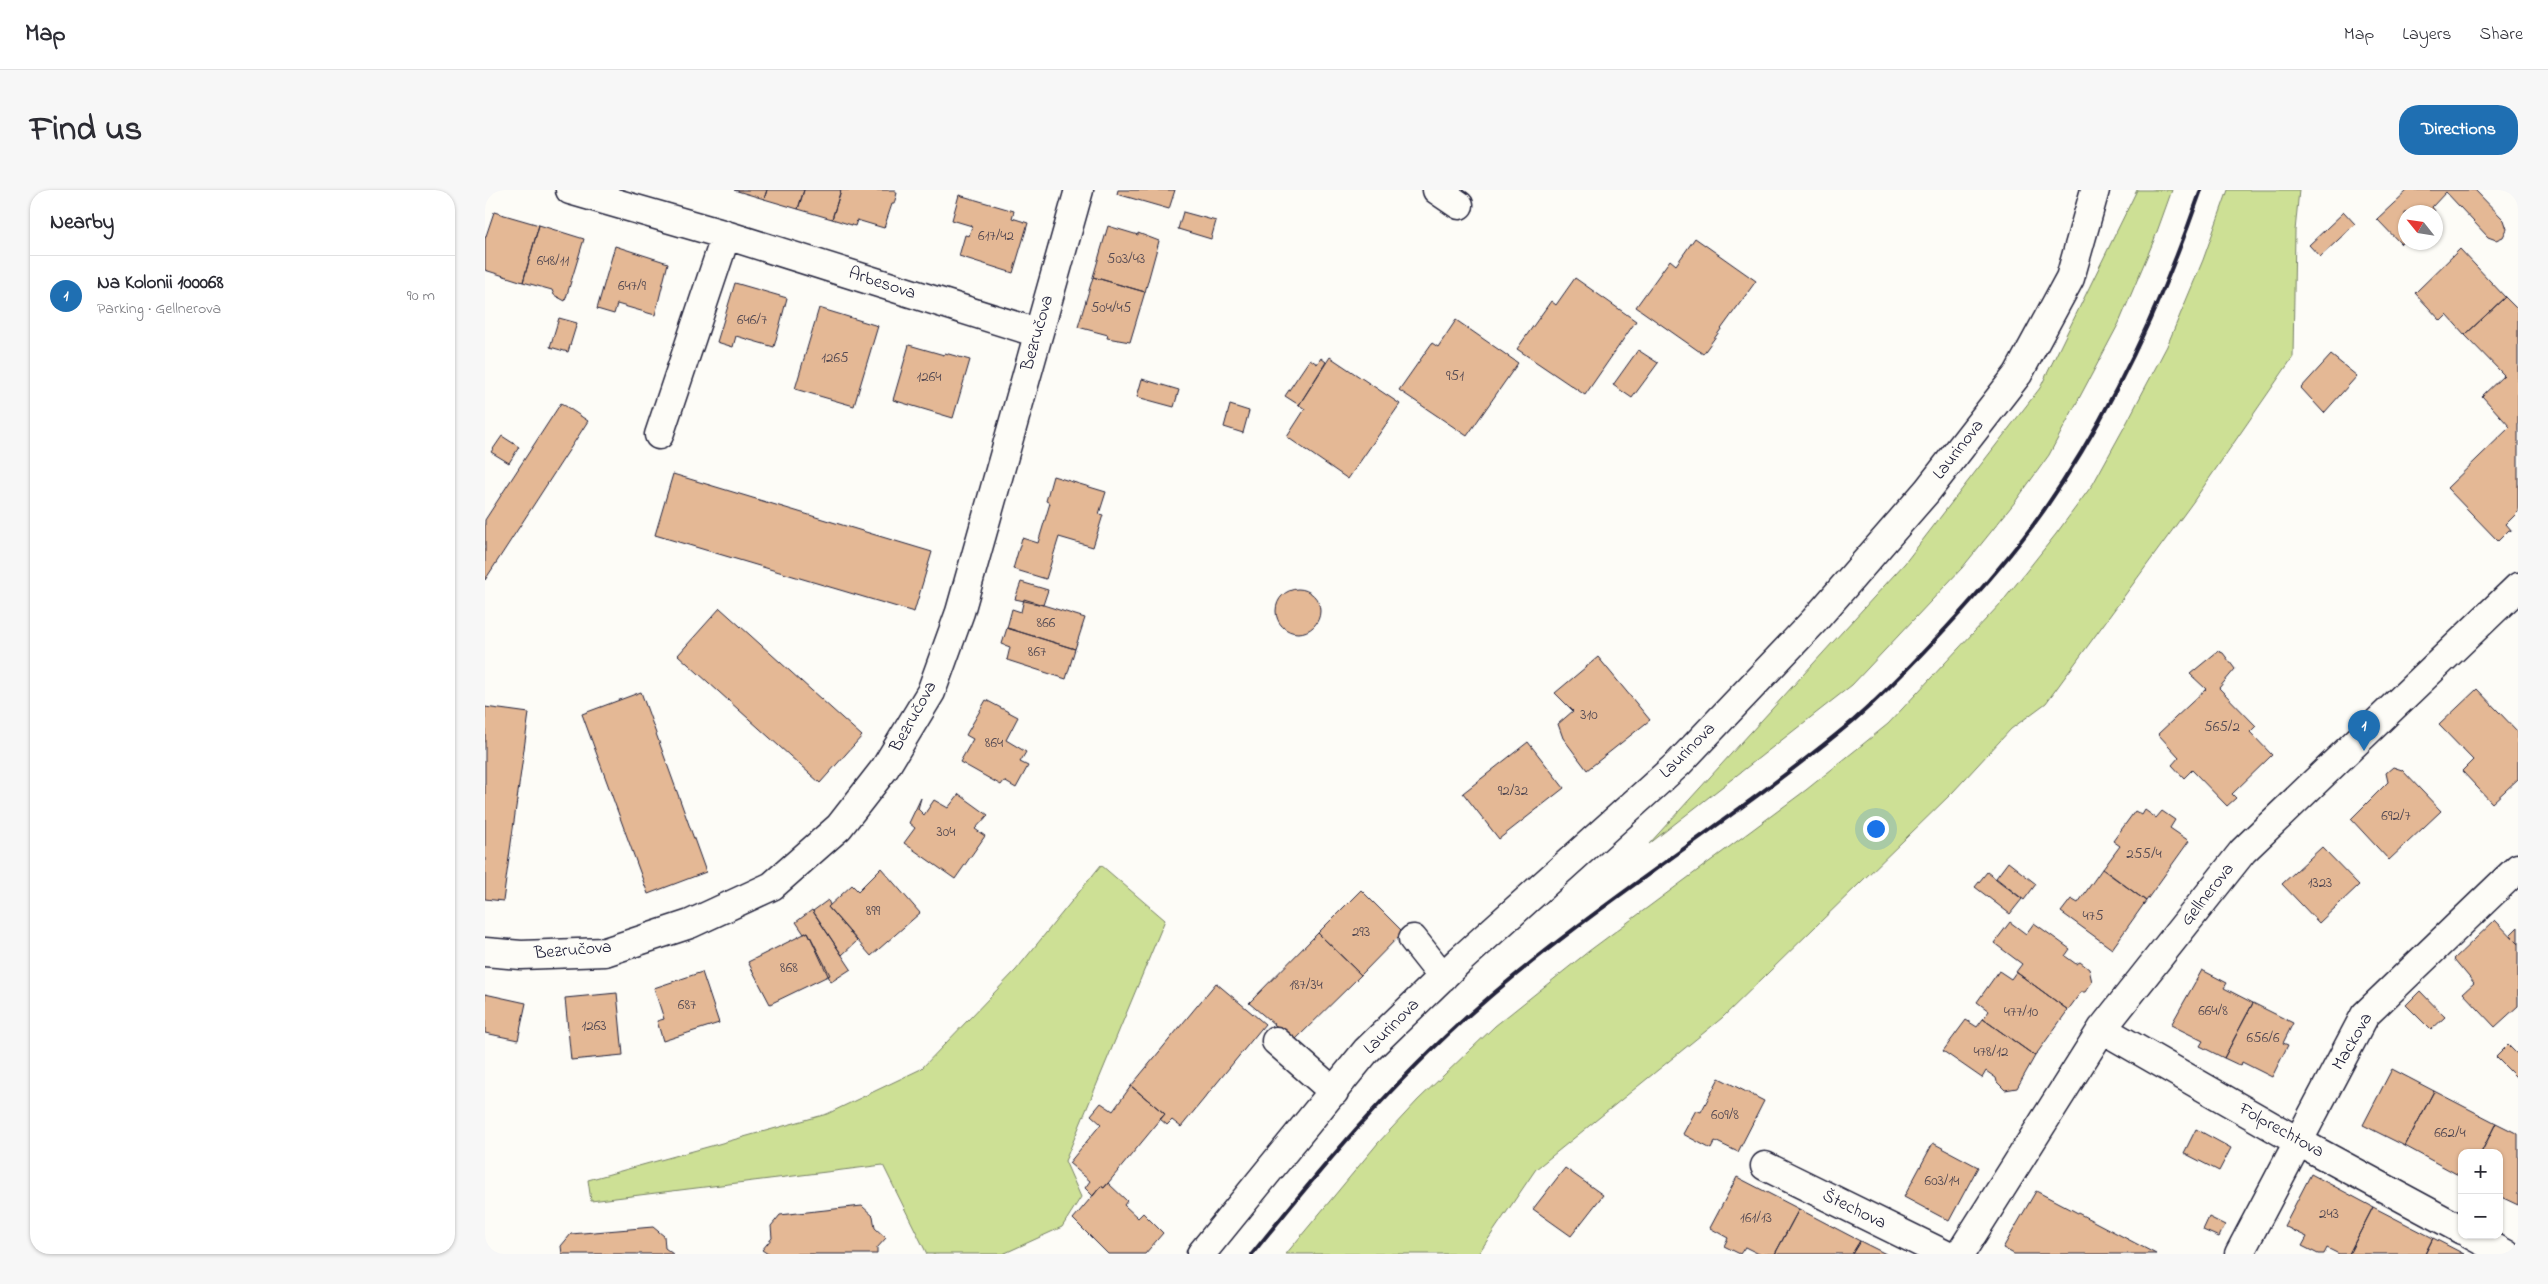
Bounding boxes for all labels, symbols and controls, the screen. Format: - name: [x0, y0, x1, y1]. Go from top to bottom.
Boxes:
- text: Map: [25, 17, 66, 52]
- text: Map: [2344, 22, 2374, 48]
- text: Layers: [2402, 22, 2452, 48]
- text: Share: [2480, 22, 2523, 48]
- text: Find us: [30, 105, 142, 156]
- button: Directions: [2399, 105, 2518, 155]
- north arrow: [2398, 205, 2443, 250]
- text: Nearby: [50, 208, 114, 238]
- house number: 617/42: [978, 225, 1014, 247]
- house number: 503/43: [1107, 248, 1145, 270]
- house number: 648/11: [537, 250, 570, 272]
- street label: Arbesova: [845, 261, 919, 307]
- text: Na Kolonii 100068: [97, 270, 224, 297]
- house number: 647/9: [618, 275, 647, 297]
- text: 1: [63, 284, 69, 308]
- text: 90 m: [407, 284, 435, 308]
- street label: Bezručova: [1015, 292, 1061, 375]
- text: Parking · Gellnerova: [97, 297, 221, 321]
- house number: 504/45: [1091, 297, 1132, 319]
- house number: 646/7: [737, 309, 767, 331]
- house number: 1265: [821, 347, 849, 369]
- house number: 951: [1446, 365, 1464, 387]
- house number: 1264: [916, 366, 942, 388]
- street label: Laurinova: [1927, 414, 1991, 486]
- house number: 866: [1037, 612, 1056, 634]
- house number: 867: [1028, 641, 1046, 663]
- street label: Bezručova: [883, 677, 944, 758]
- house number: 310: [1580, 704, 1598, 726]
- pin: 1: [2348, 710, 2380, 751]
- house number: 565/2: [2204, 716, 2240, 738]
- street label: Laurinova: [1654, 717, 1722, 785]
- house number: 864: [985, 732, 1003, 754]
- house number: 92/32: [1498, 780, 1529, 802]
- house number: 692/7: [2381, 805, 2411, 827]
- your location: [1863, 816, 1889, 842]
- house number: 304: [937, 821, 955, 843]
- house number: 255/4: [2126, 843, 2162, 865]
- street label: Gellnerova: [2175, 858, 2241, 932]
- house number: 1323: [2308, 872, 2332, 894]
- house number: 899: [866, 900, 881, 922]
- house number: 475: [2083, 905, 2104, 927]
- house number: 293: [1352, 921, 1370, 943]
- street label: Bezručova: [532, 935, 613, 967]
- house number: 868: [780, 957, 798, 979]
- house number: 187/34: [1289, 974, 1323, 996]
- street label: Laurinova: [1358, 993, 1426, 1061]
- house number: 687: [678, 994, 696, 1016]
- house number: 664/8: [2198, 1000, 2228, 1022]
- house number: 477/10: [2004, 1001, 2039, 1023]
- street label: Mackova: [2326, 1008, 2380, 1076]
- house number: 1263: [581, 1015, 607, 1037]
- house number: 656/6: [2246, 1027, 2280, 1049]
- house number: 478/12: [1974, 1041, 2009, 1063]
- street label: Folprechtova: [2233, 1096, 2328, 1165]
- house number: 609/8: [1711, 1104, 1739, 1126]
- house number: 662/4: [2434, 1122, 2466, 1144]
- map controls: [2458, 1149, 2503, 1239]
- button: +: [2458, 1149, 2503, 1194]
- house number: 603/14: [1925, 1170, 1959, 1192]
- street label: Štechova: [1818, 1183, 1890, 1237]
- button: −: [2458, 1194, 2503, 1239]
- house number: 243: [2319, 1203, 2339, 1225]
- house number: 161/13: [1740, 1207, 1772, 1229]

